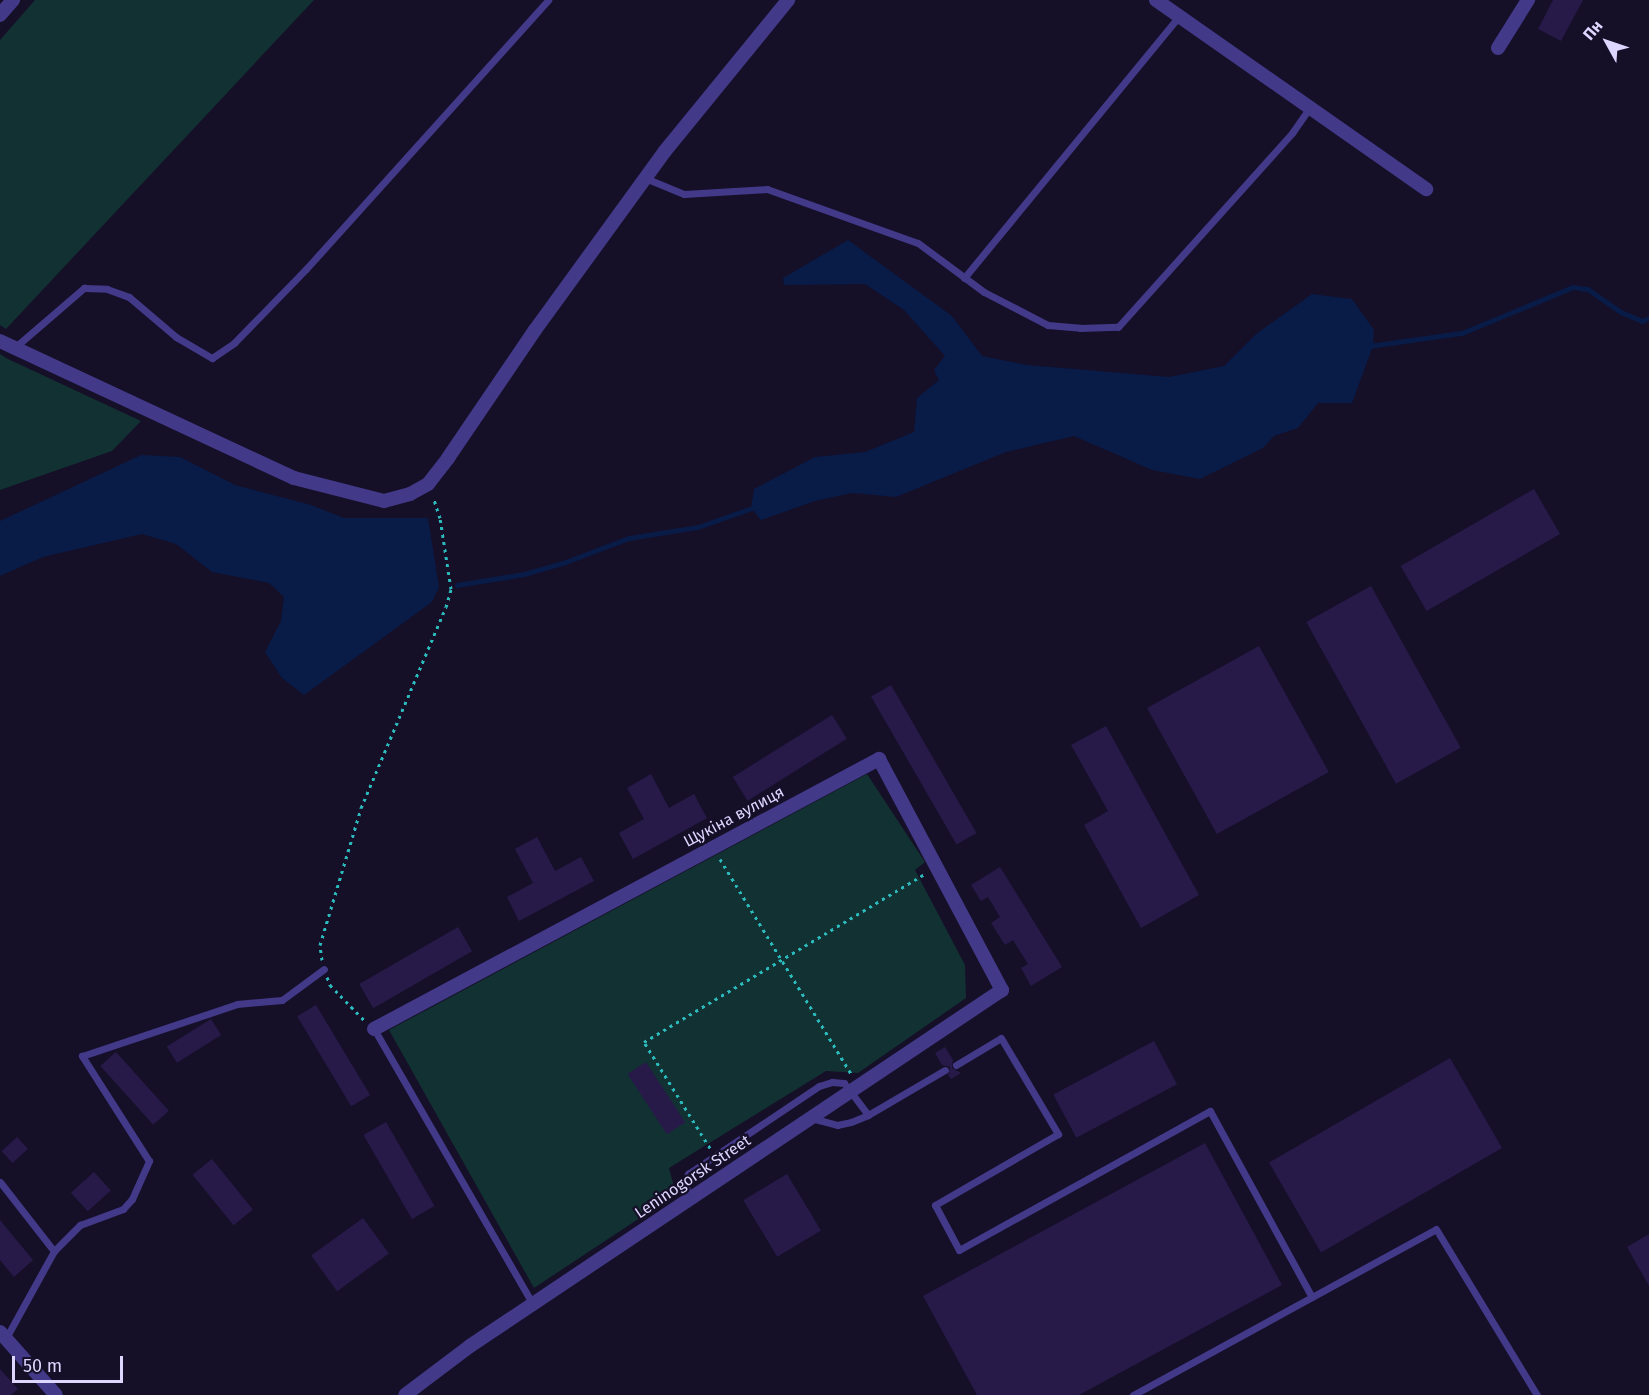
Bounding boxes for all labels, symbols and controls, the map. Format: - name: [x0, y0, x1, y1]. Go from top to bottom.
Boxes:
- north arrow: [1577, 12, 1637, 72]
- text: Пн: [1579, 16, 1607, 44]
- street label: Щукіна вулиця: [680, 782, 788, 852]
- street label: Leninogorsk Street: [631, 1131, 755, 1223]
- scale bar: [15, 1344, 126, 1382]
- text: 50 m: [23, 1355, 62, 1377]

